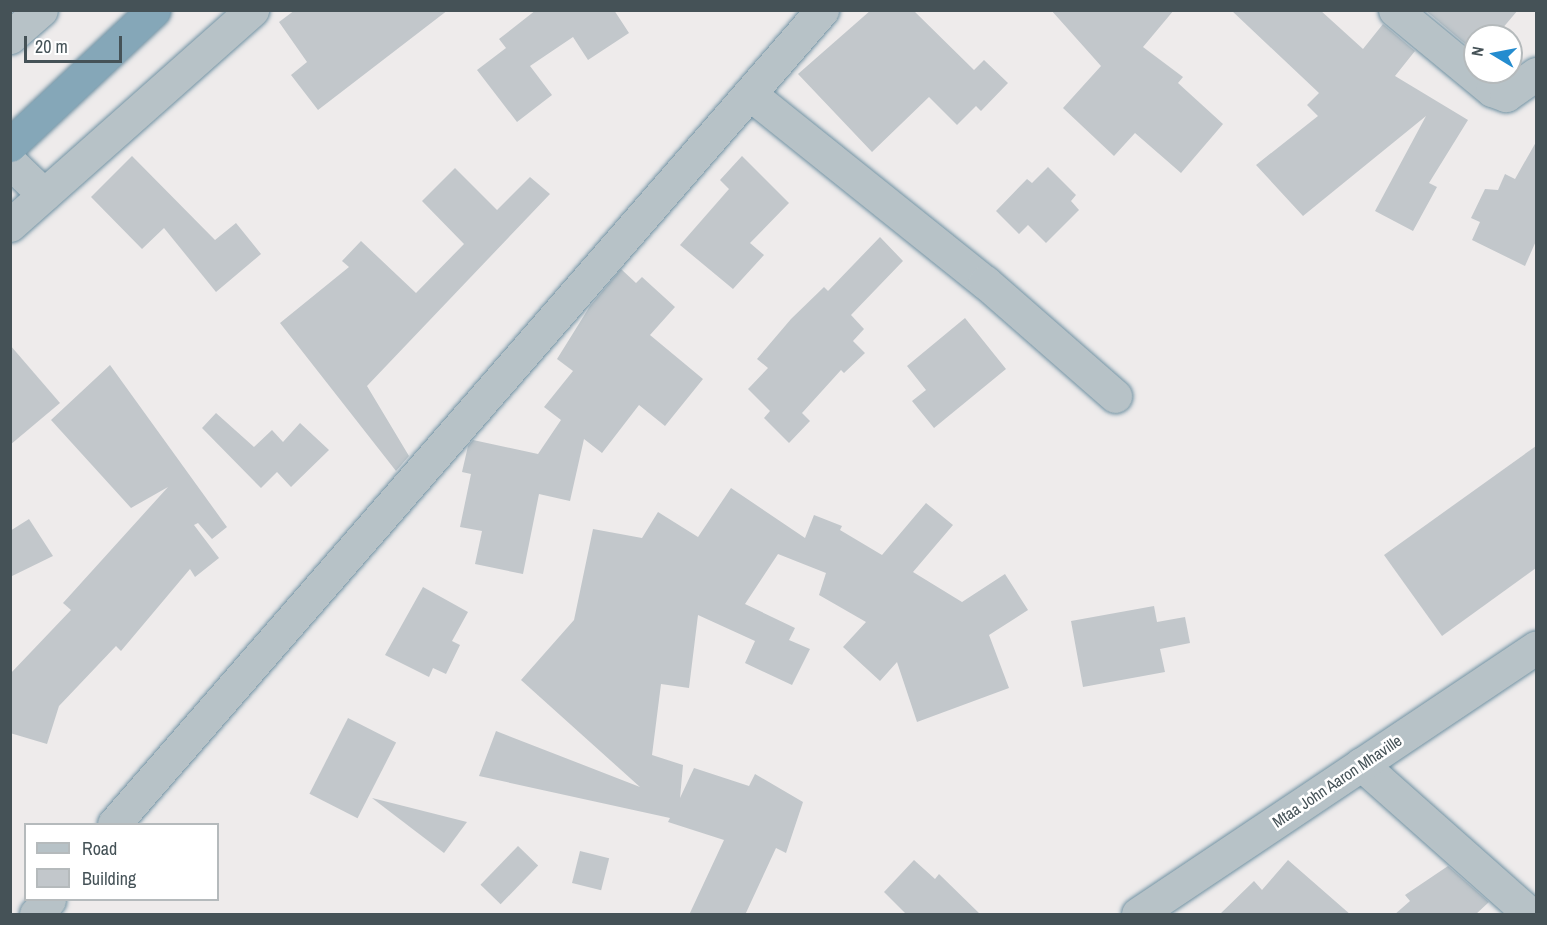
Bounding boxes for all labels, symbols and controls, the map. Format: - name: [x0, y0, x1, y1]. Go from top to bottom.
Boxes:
- scale bar: [27, 24, 124, 62]
- north arrow: [1463, 24, 1523, 84]
- text: 20 m: [35, 34, 68, 59]
- text: N: [1466, 45, 1489, 58]
- street label: Mtaa John Aaron Mhaville: [1268, 730, 1406, 832]
- legend: [24, 823, 219, 901]
- text: Road: [82, 836, 117, 861]
- text: Building: [82, 866, 136, 891]

